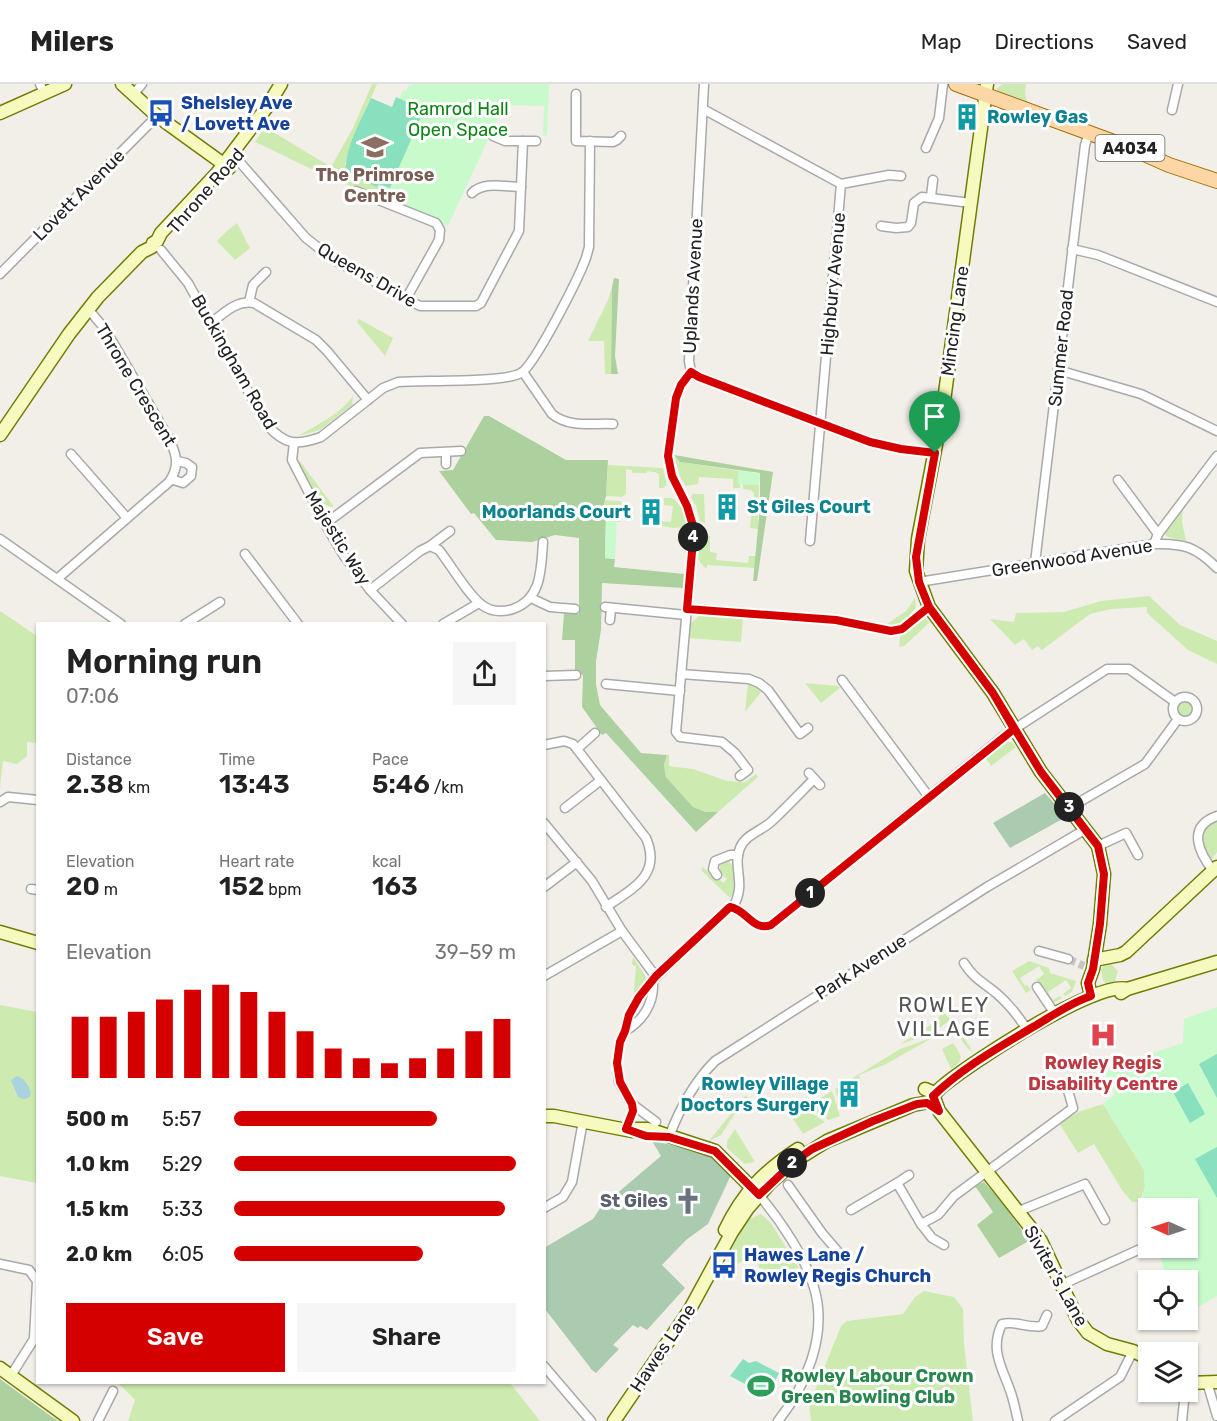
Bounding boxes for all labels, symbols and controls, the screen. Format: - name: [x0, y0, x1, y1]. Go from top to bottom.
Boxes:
- text: Milers: [30, 25, 114, 58]
- text: Map: [921, 29, 962, 54]
- text: Directions: [995, 29, 1094, 54]
- text: Saved: [1127, 29, 1187, 54]
- place label: Shelsley Ave / Lovett Ave: [181, 92, 293, 135]
- bus stop icon: Shelsley Ave / Lovett Ave: [146, 98, 176, 128]
- park label: Ramrod Hall Open Space: [407, 98, 509, 141]
- building icon: Rowley Gas: [952, 102, 982, 132]
- place label: Rowley Gas: [987, 106, 1088, 128]
- school or university icon: The Primrose Centre: [360, 132, 390, 162]
- road number: A4034: [1096, 135, 1164, 161]
- street label: Throne Road: [163, 144, 249, 238]
- street label: Lovett Avenue: [29, 145, 129, 245]
- place label: The Primrose Centre: [316, 164, 435, 207]
- street label: Highbury Avenue: [816, 211, 850, 357]
- street label: Uplands Avenue: [678, 218, 708, 354]
- street label: Queens Drive: [313, 238, 421, 312]
- street label: Mincing Lane: [936, 265, 974, 377]
- street label: Summer Road: [1044, 288, 1078, 408]
- street label: Buckingham Road: [186, 291, 282, 433]
- street label: Throne Crescent: [91, 320, 181, 450]
- pin: [909, 391, 960, 453]
- icon: arrive: [918, 400, 951, 433]
- street label: Majestic Way: [300, 487, 376, 589]
- building icon: St Giles Court: [712, 492, 742, 522]
- place label: St Giles Court: [747, 496, 871, 518]
- building icon: Moorlands Court: [636, 497, 666, 527]
- place label: Moorlands Court: [482, 501, 631, 523]
- pin: 4: [678, 522, 708, 552]
- text: 4: [688, 527, 698, 546]
- street label: Greenwood Avenue: [990, 534, 1154, 582]
- text: Morning run: [66, 642, 262, 681]
- button: share: [453, 642, 516, 705]
- text: 07:06: [66, 684, 119, 708]
- text: Distance: [66, 750, 132, 769]
- text: Time: [219, 750, 255, 769]
- text: Pace: [372, 750, 409, 769]
- text: 2.38: [66, 769, 124, 800]
- text: 13:43: [219, 769, 290, 800]
- text: 5:46: [372, 769, 430, 800]
- text: km: [124, 778, 150, 797]
- text: /km: [430, 778, 464, 797]
- pin: 3: [1054, 792, 1084, 822]
- text: 3: [1064, 797, 1074, 816]
- text: Elevation: [66, 852, 135, 871]
- text: Heart rate: [219, 852, 294, 871]
- text: kcal: [372, 852, 401, 871]
- text: 20: [66, 871, 100, 902]
- text: 152: [219, 871, 264, 902]
- text: 163: [372, 871, 418, 902]
- pin: 1: [795, 878, 825, 908]
- text: m: [100, 880, 118, 899]
- text: bpm: [264, 880, 302, 899]
- text: 1: [806, 883, 814, 902]
- street label: Park Avenue: [811, 929, 911, 1005]
- text: Elevation: [66, 940, 152, 964]
- text: 39–59 m: [435, 940, 516, 964]
- district label: ROWLEY VILLAGE: [897, 992, 991, 1041]
- hospital icon: Rowley Regis Disability Centre: [1088, 1020, 1118, 1050]
- place label: Rowley Regis Disability Centre: [1028, 1052, 1178, 1095]
- place label: Rowley Village Doctors Surgery: [681, 1073, 829, 1116]
- building icon: Rowley Village Doctors Surgery: [834, 1079, 864, 1109]
- text: 500 m: [66, 1107, 129, 1131]
- text: 5:57: [162, 1107, 201, 1131]
- pin: 2: [777, 1148, 807, 1178]
- text: 1.0 km: [66, 1152, 129, 1176]
- text: 5:29: [162, 1152, 203, 1176]
- text: 2: [787, 1153, 797, 1172]
- church icon: St Giles: [673, 1186, 703, 1216]
- place label: St Giles: [600, 1190, 668, 1212]
- text: 1.5 km: [66, 1197, 129, 1221]
- text: 5:33: [162, 1197, 203, 1221]
- north arrow: [1138, 1198, 1198, 1258]
- map controls: [1138, 1198, 1198, 1402]
- street label: Siviter's Lane: [1019, 1222, 1093, 1330]
- text: 2.0 km: [66, 1242, 132, 1266]
- text: 6:05: [162, 1242, 204, 1266]
- place label: Hawes Lane / Rowley Regis Church: [744, 1244, 931, 1287]
- bus stop icon: Hawes Lane / Rowley Regis Church: [709, 1250, 739, 1280]
- button: locate: [1138, 1270, 1198, 1330]
- street label: Hawes Lane: [625, 1300, 701, 1396]
- button: Save: [66, 1303, 285, 1372]
- button: Share: [297, 1303, 516, 1372]
- button: layers: [1138, 1342, 1198, 1402]
- place label: Rowley Labour Crown Green Bowling Club: [781, 1365, 974, 1408]
- sports icon: Rowley Labour Crown Green Bowling Club: [746, 1371, 776, 1401]

